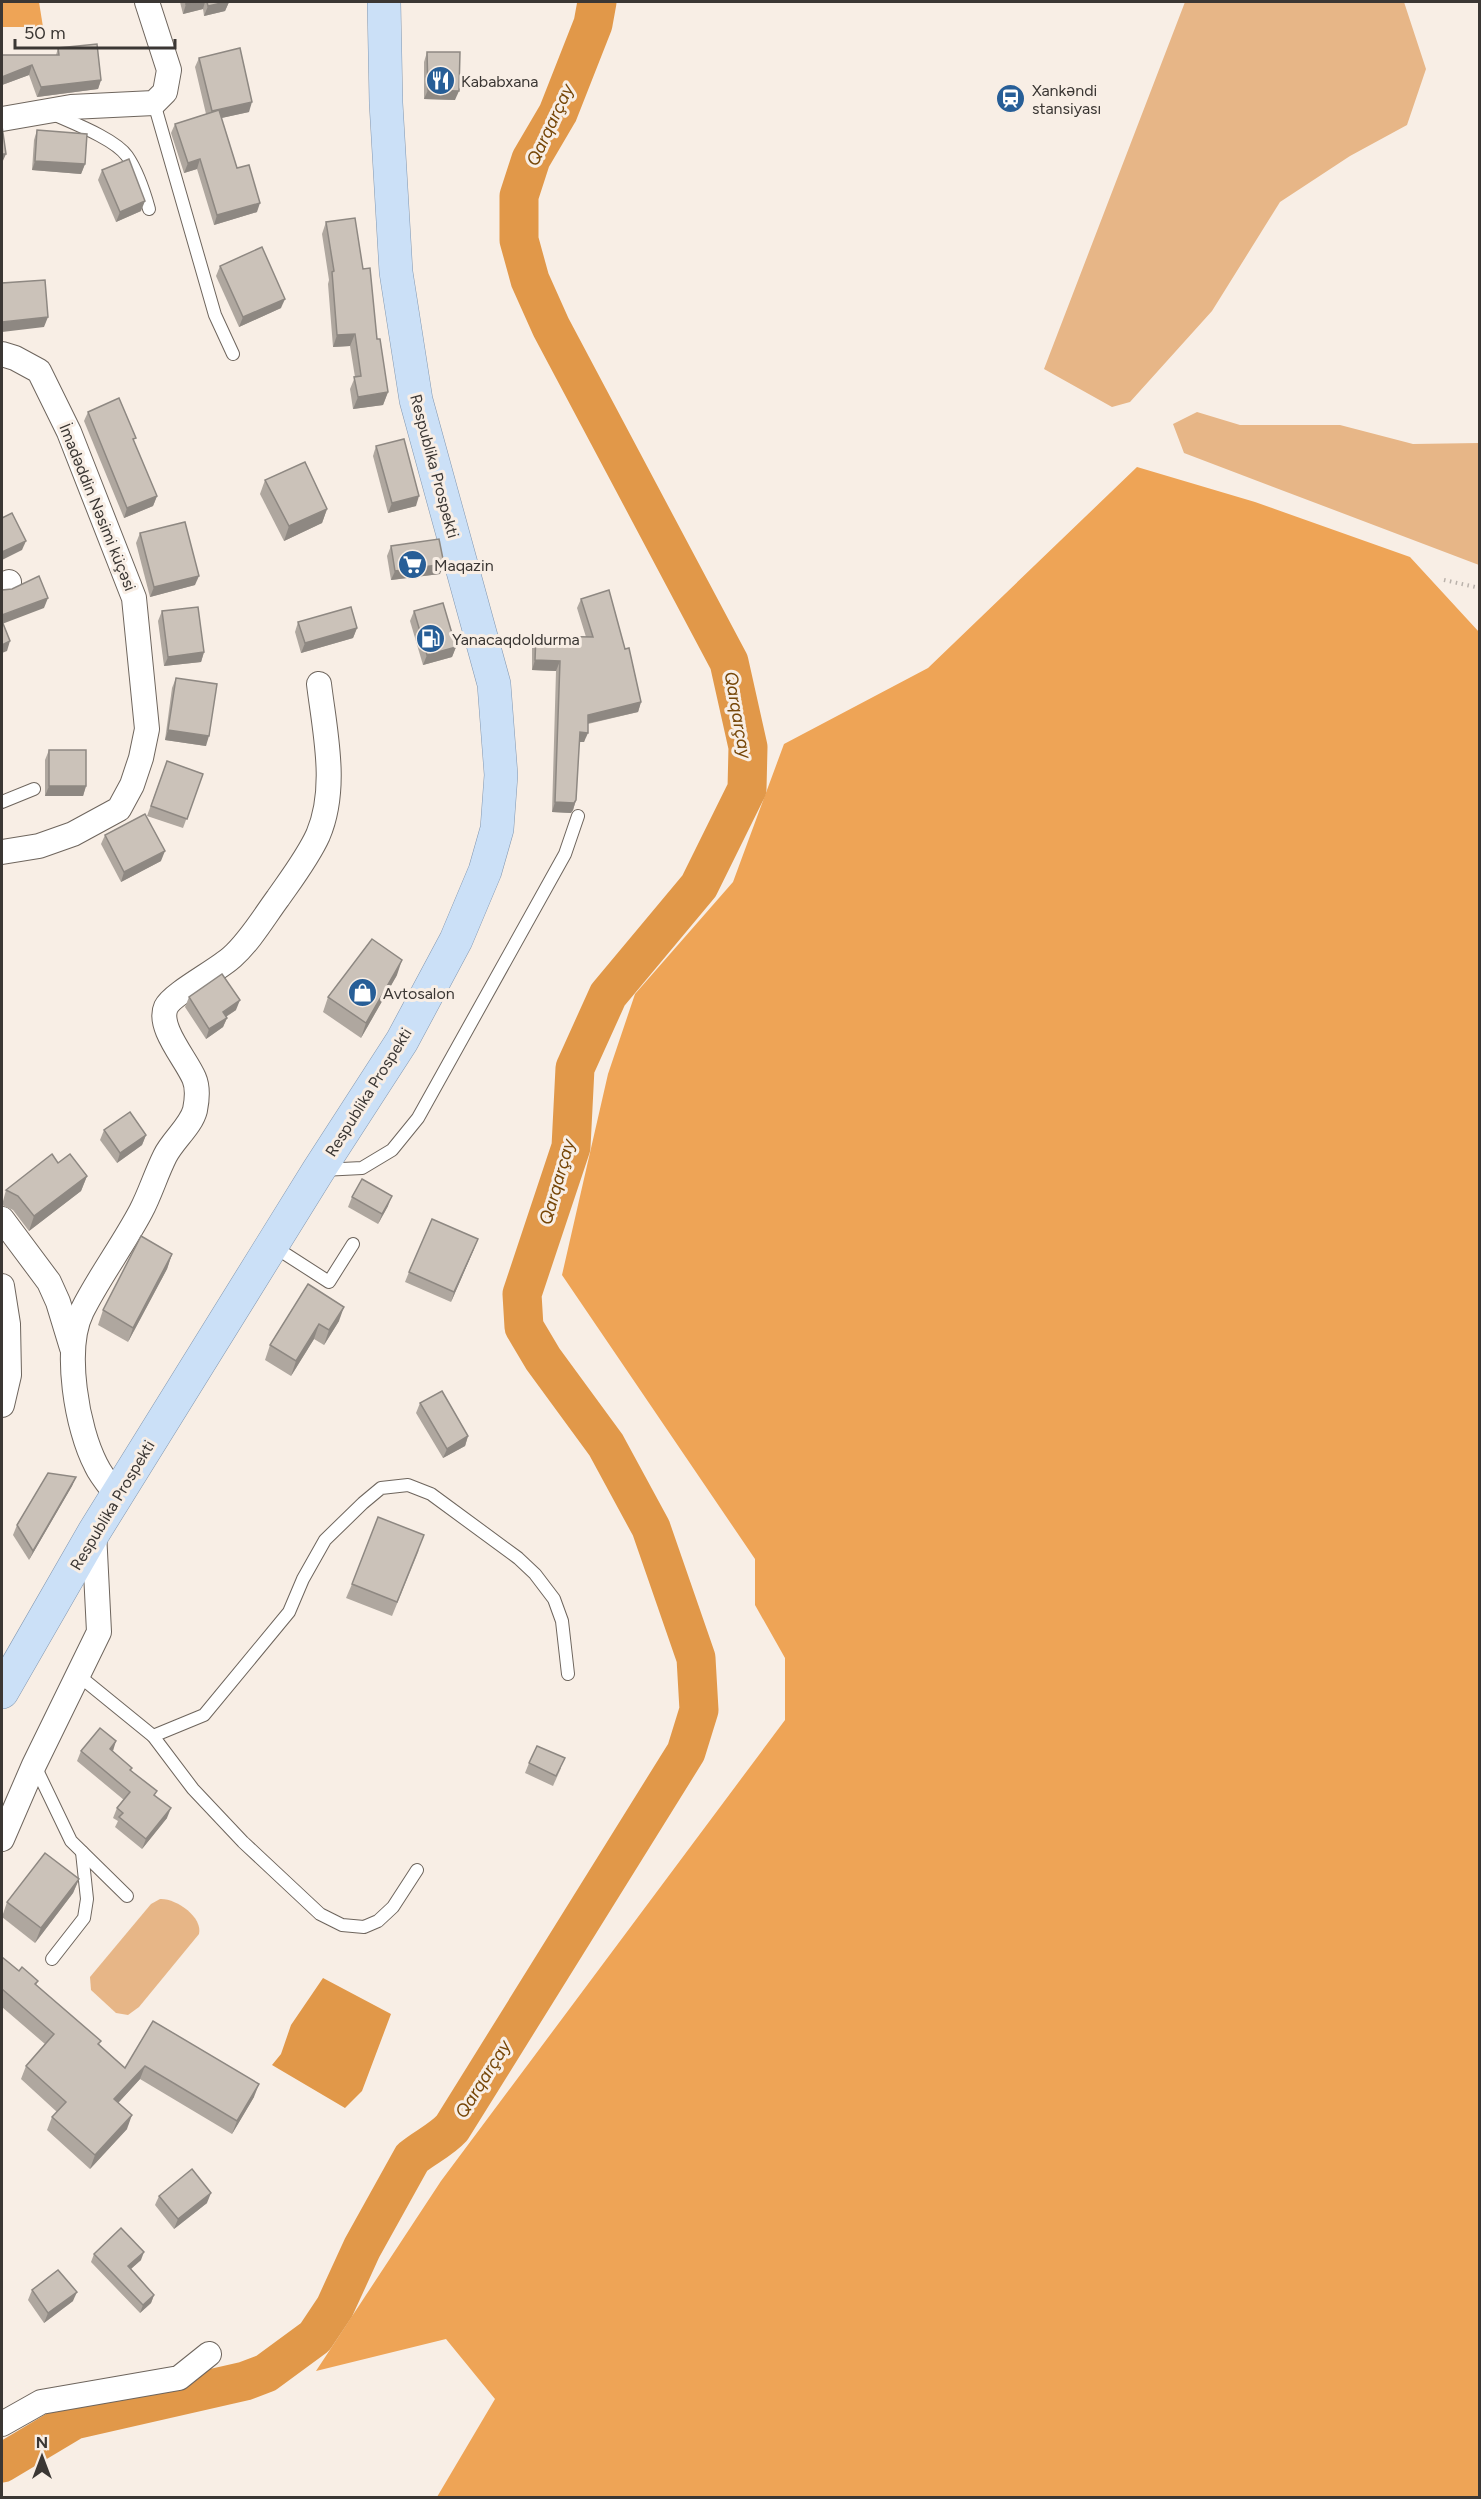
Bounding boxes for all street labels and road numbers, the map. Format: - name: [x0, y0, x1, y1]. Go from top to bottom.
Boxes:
- street label: Respublika Prospekti: [406, 392, 463, 540]
- street label: İmadəddin Nəsimi küçəsi: [55, 421, 140, 594]
- street label: Respublika Prospekti: [321, 1024, 416, 1160]
- street label: Respublika Prospekti: [66, 1437, 159, 1574]

